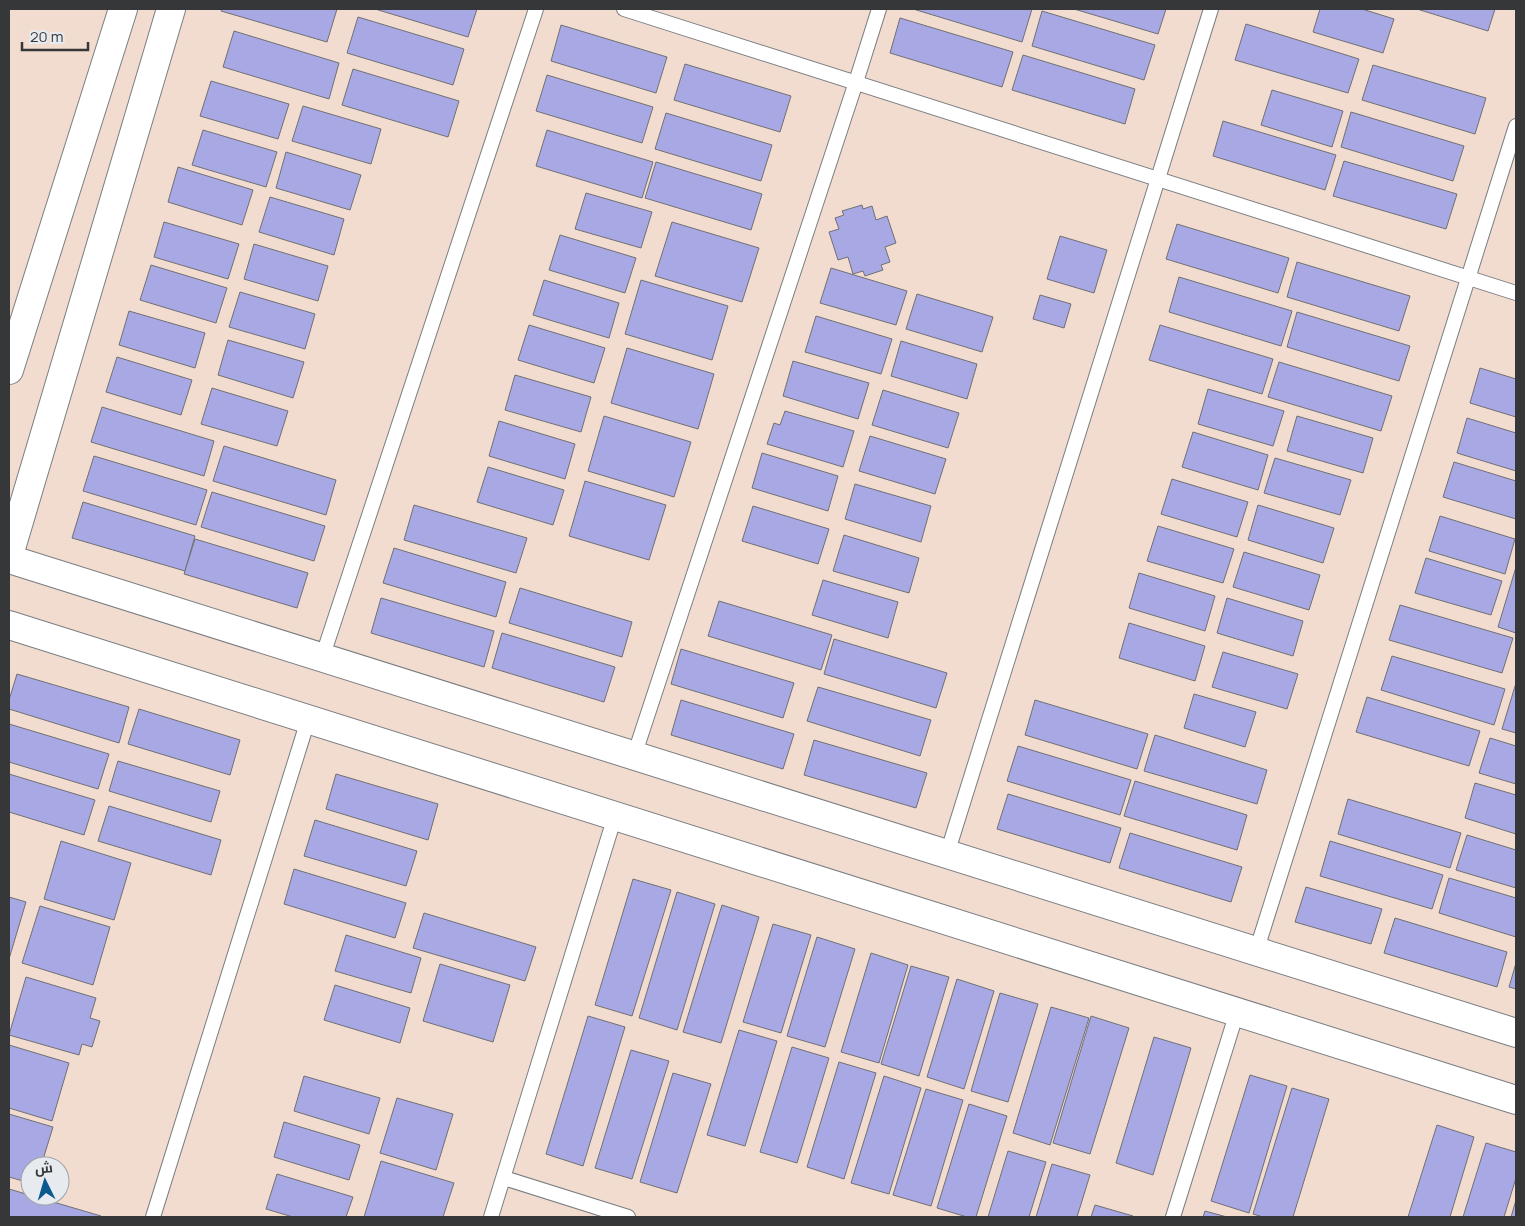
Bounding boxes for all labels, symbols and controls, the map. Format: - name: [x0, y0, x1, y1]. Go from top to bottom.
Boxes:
- scale bar: [22, 20, 89, 52]
- text: 20 m: [30, 26, 63, 47]
- north arrow: [20, 1156, 70, 1206]
- text: ش: [34, 1157, 54, 1178]

